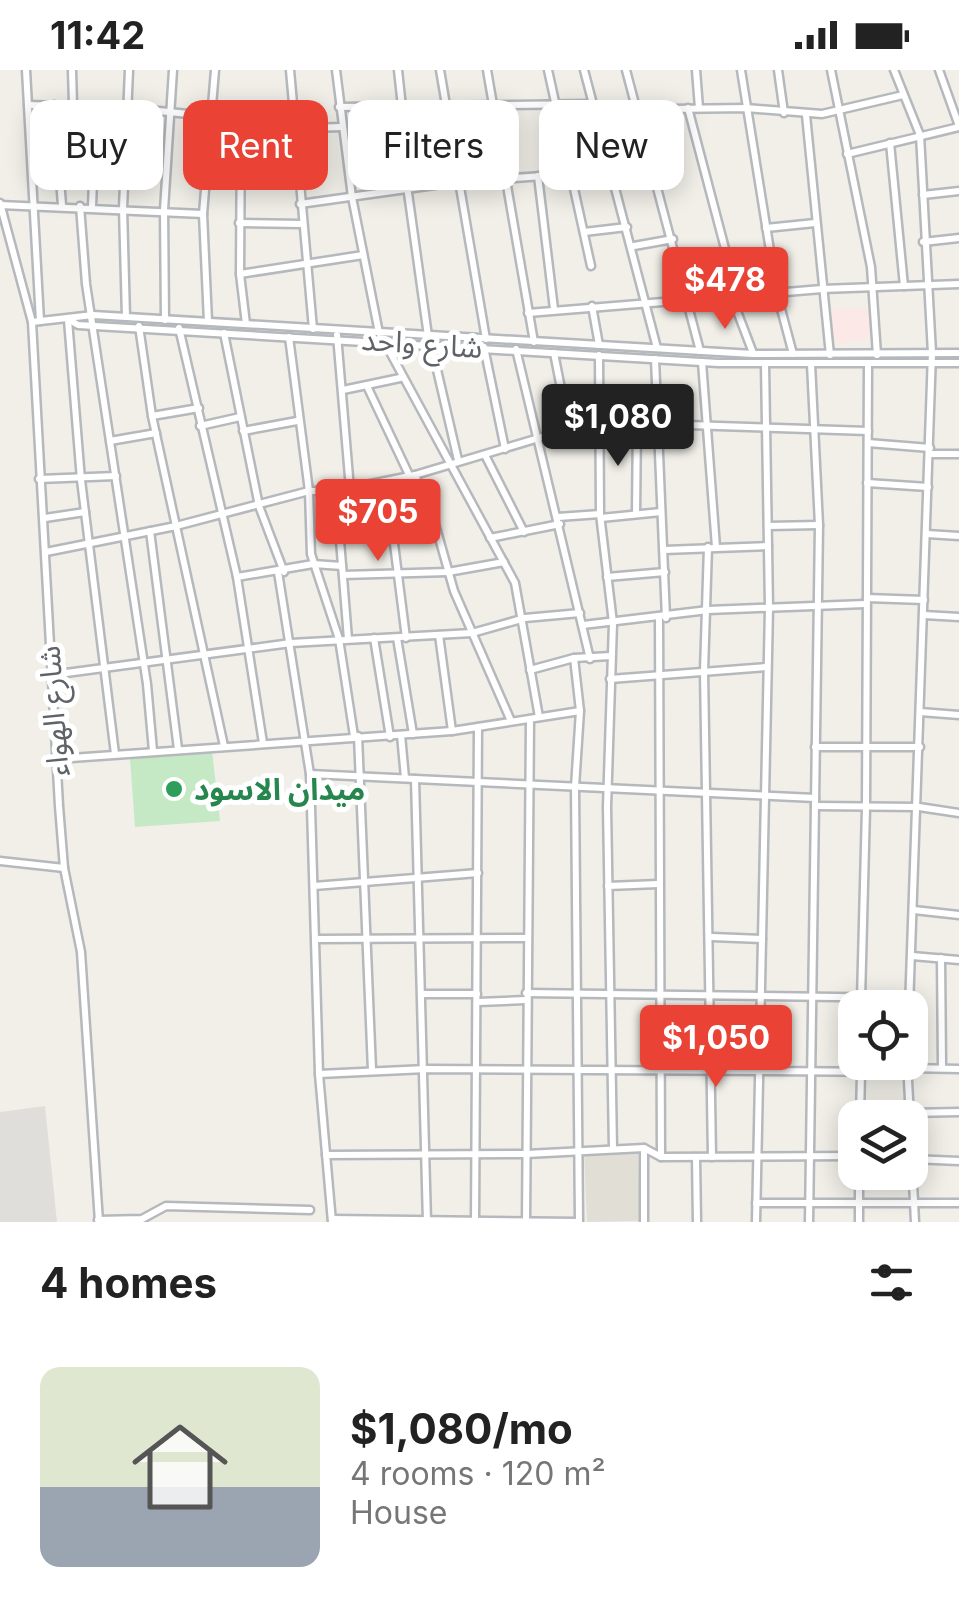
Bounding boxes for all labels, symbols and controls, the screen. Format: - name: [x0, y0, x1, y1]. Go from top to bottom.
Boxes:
- text: 11:42: [50, 12, 145, 58]
- chip: Buy: [30, 100, 163, 190]
- chip: Rent: [183, 100, 328, 190]
- chip: Filters: [348, 100, 519, 190]
- chip: New: [539, 100, 684, 190]
- pin: $478: [666, 247, 784, 332]
- text: $478: [684, 260, 766, 299]
- street label: شارع واحد: [360, 321, 484, 370]
- pin: $1,080: [537, 384, 699, 469]
- text: $1,080: [564, 397, 672, 436]
- pin: $705: [319, 479, 437, 564]
- text: $705: [337, 492, 419, 531]
- street label: شارع الهواء: [30, 644, 81, 777]
- place label: ميدان الاسود: [194, 771, 365, 807]
- marker: ميدان الاسود: [163, 778, 185, 800]
- map controls: [838, 990, 928, 1190]
- button: locate: [838, 990, 928, 1080]
- pin: $1,050: [635, 1005, 797, 1090]
- text: $1,050: [662, 1018, 770, 1057]
- button: layers: [838, 1100, 928, 1190]
- icon: filters: [864, 1255, 919, 1310]
- text: 4 homes: [40, 1257, 217, 1308]
- text: $1,080/mo: [350, 1403, 573, 1454]
- icon: home: [120, 1407, 240, 1527]
- text: 4 rooms · 120 m²: [350, 1454, 606, 1493]
- text: House: [350, 1493, 447, 1532]

